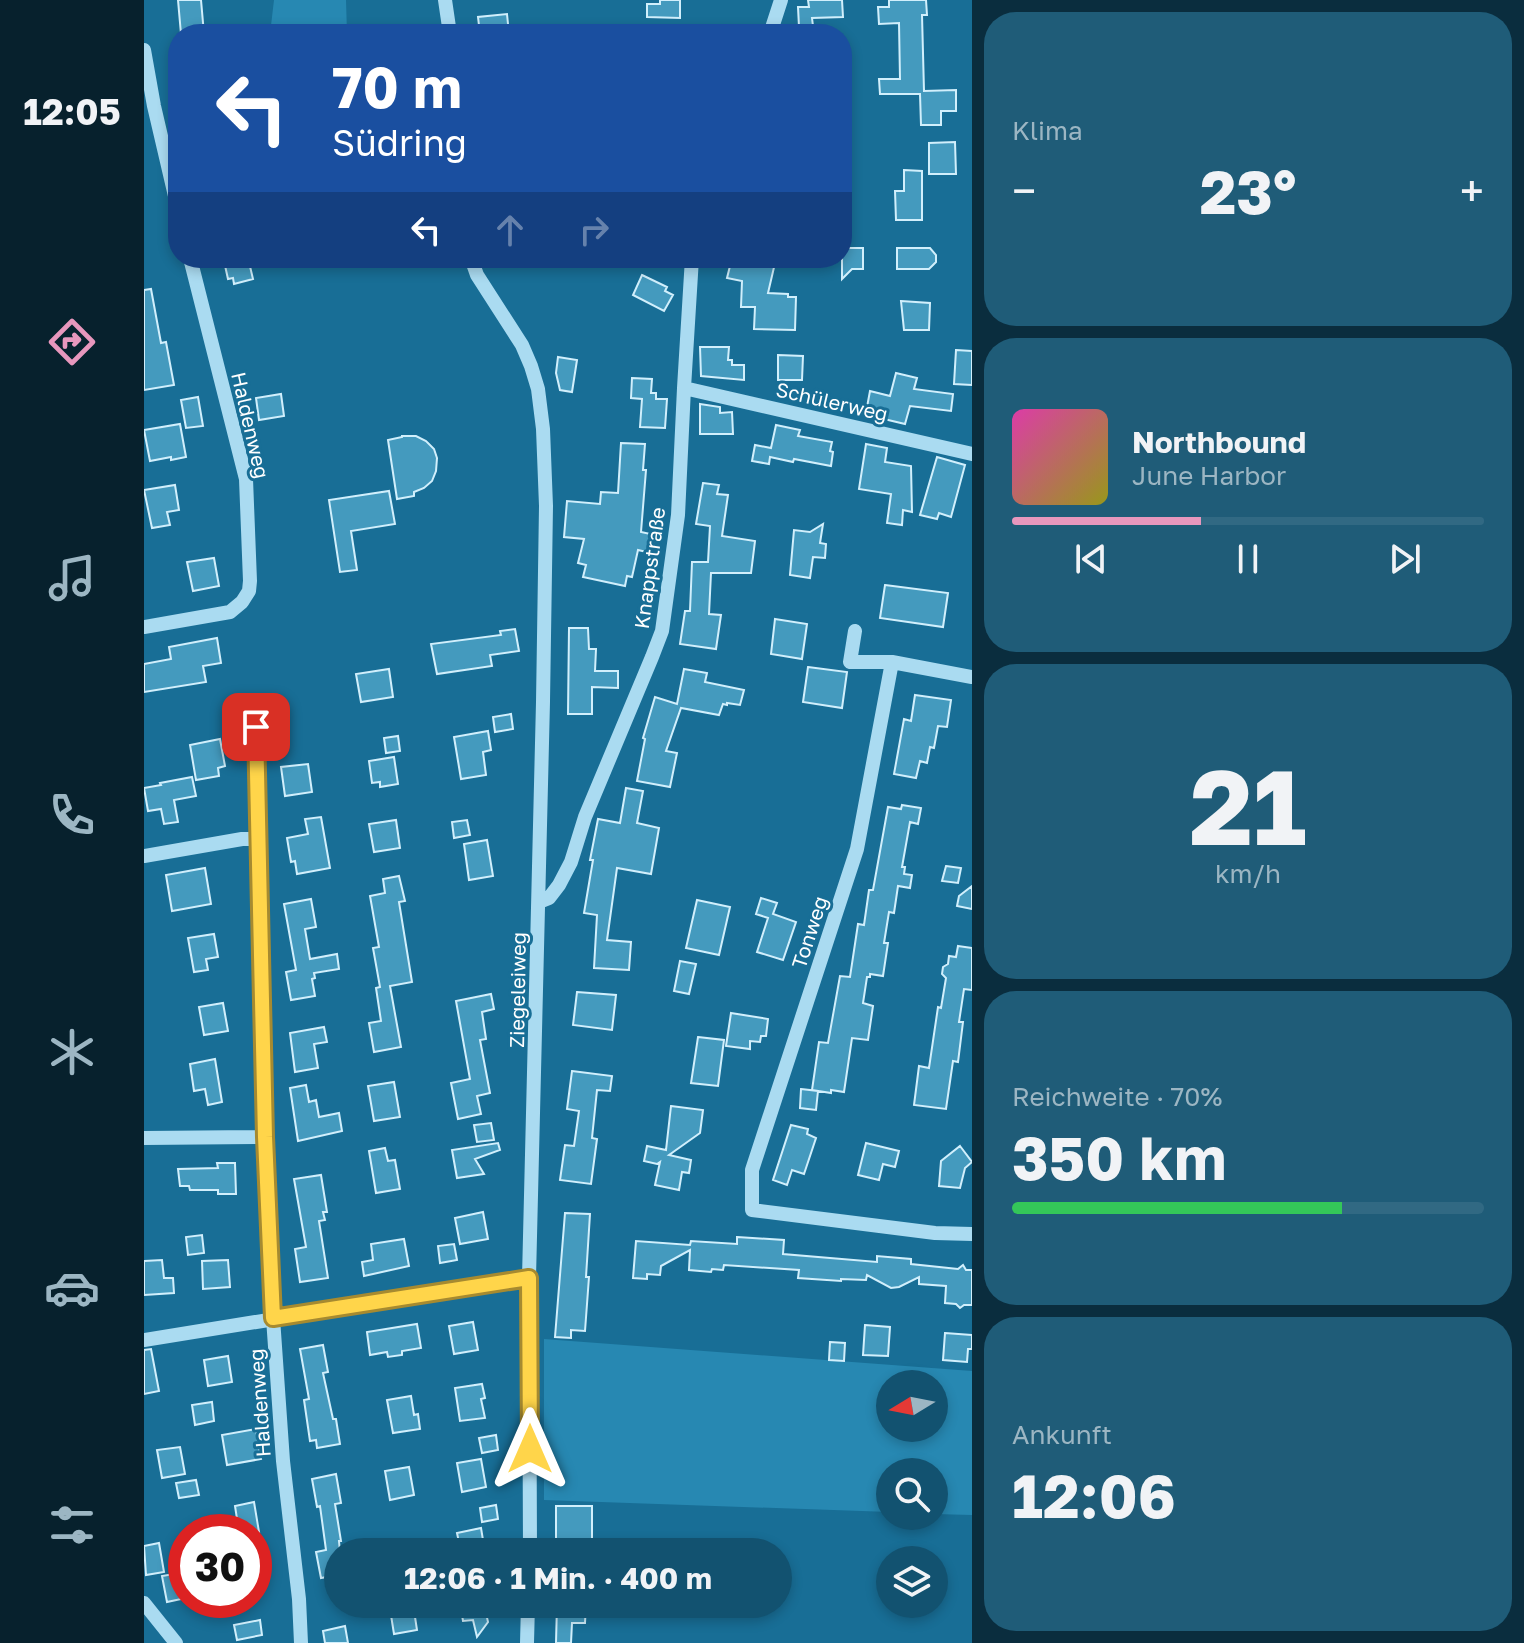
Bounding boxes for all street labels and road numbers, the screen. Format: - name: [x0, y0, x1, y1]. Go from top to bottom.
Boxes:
- street label: Haldenweg: [227, 369, 275, 481]
- street label: Schülerweg: [774, 376, 890, 426]
- street label: Knappstraße: [629, 506, 669, 630]
- street label: Tonweg: [786, 893, 832, 971]
- street label: Ziegeleiweg: [504, 932, 530, 1048]
- street label: Haldenweg: [243, 1348, 275, 1458]

